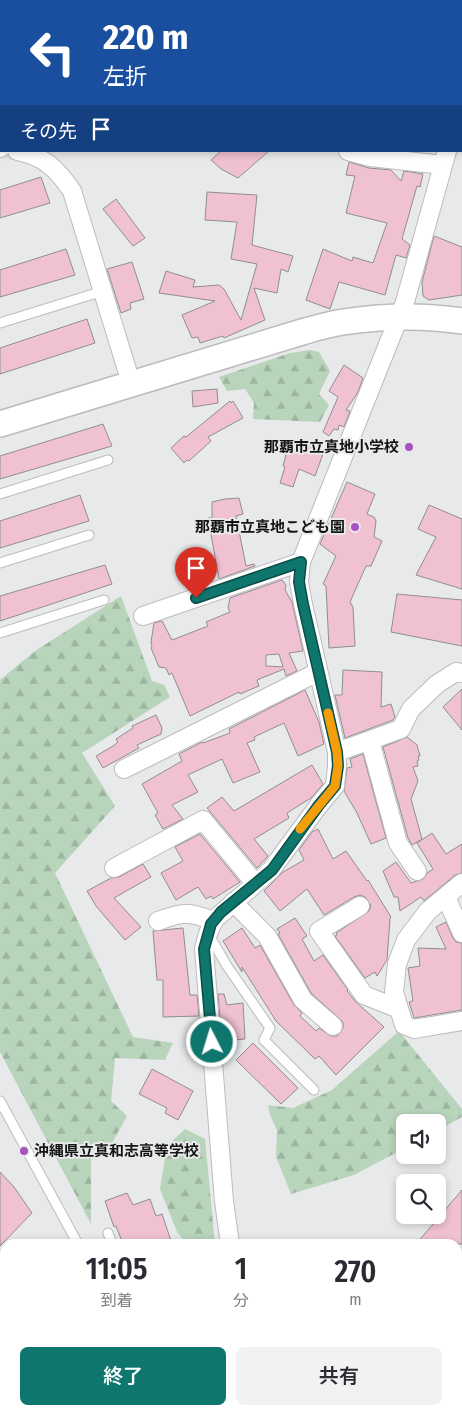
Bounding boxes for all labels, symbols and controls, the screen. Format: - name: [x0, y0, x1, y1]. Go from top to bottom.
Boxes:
- text: 220 m: [103, 16, 189, 58]
- icon: left: [20, 20, 85, 85]
- text: 左折: [103, 63, 147, 90]
- icon: arrive: [87, 115, 115, 143]
- text: その先: [20, 120, 77, 143]
- place label: 那覇市立真地小学校: [264, 438, 399, 456]
- marker: 那覇市立真地小学校: [403, 441, 415, 453]
- place label: 那覇市立真地こども園: [195, 518, 345, 536]
- marker: 那覇市立真地こども園: [349, 521, 361, 533]
- pin: [175, 547, 217, 598]
- icon: arrive: [182, 554, 210, 582]
- position arrow: [185, 1015, 237, 1067]
- map controls: [396, 1114, 446, 1224]
- button: sound: [396, 1114, 446, 1164]
- place label: 沖縄県立真和志高等学校: [34, 1142, 199, 1160]
- marker: 沖縄県立真和志高等学校: [18, 1145, 30, 1157]
- button: search: [396, 1174, 446, 1224]
- text: 11:05: [85, 1251, 147, 1287]
- text: 1: [235, 1251, 247, 1287]
- text: 270: [334, 1254, 376, 1290]
- text: m: [349, 1290, 362, 1309]
- text: 到着: [100, 1291, 132, 1310]
- text: 分: [233, 1291, 249, 1310]
- button: 終了: [20, 1347, 226, 1405]
- button: 共有: [236, 1347, 442, 1405]

